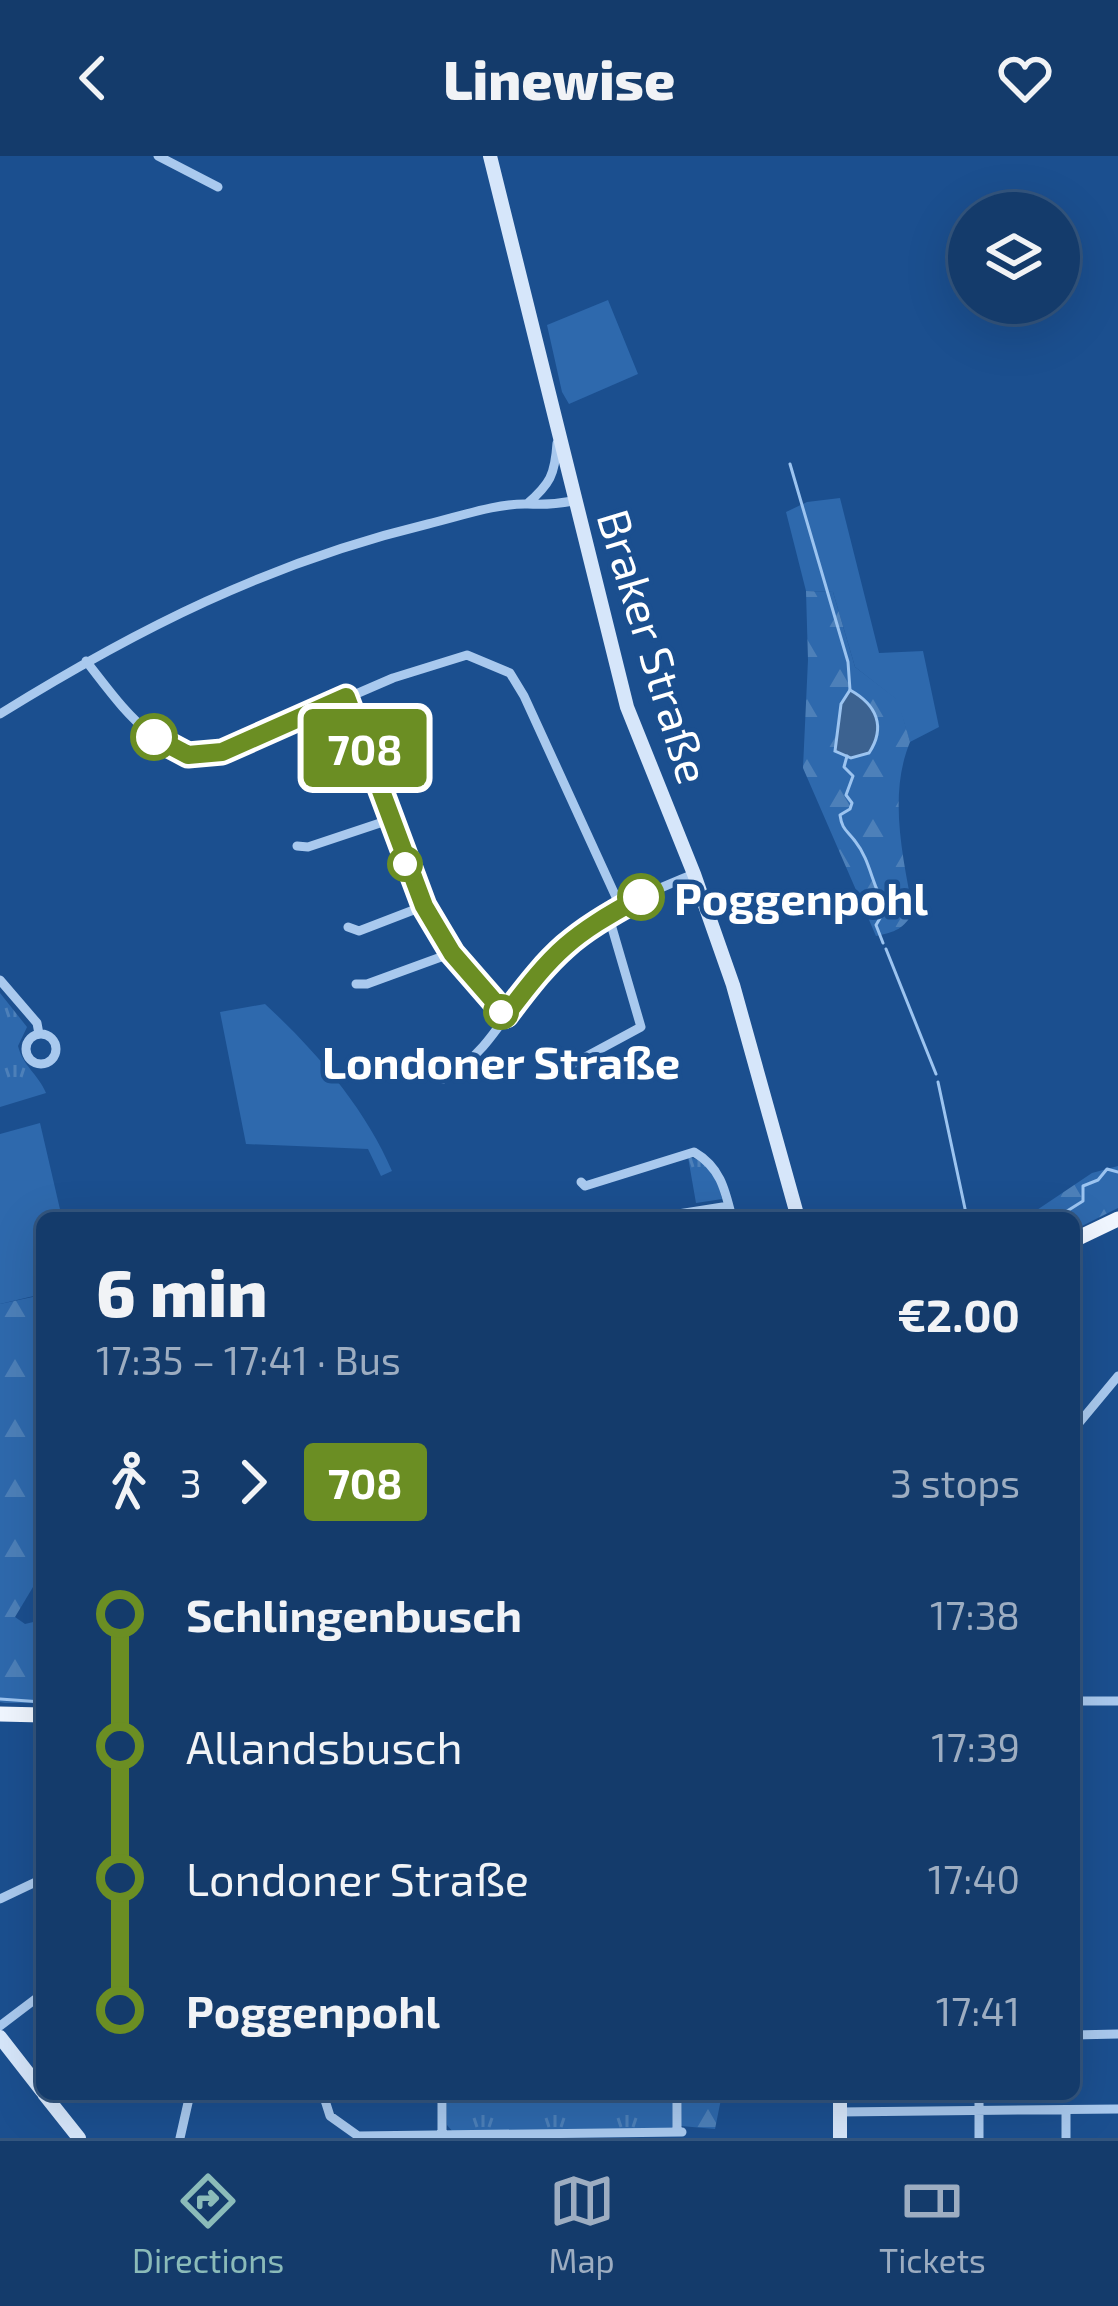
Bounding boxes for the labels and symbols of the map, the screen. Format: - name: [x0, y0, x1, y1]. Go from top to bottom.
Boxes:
- street label: Braker Straße: [588, 503, 722, 789]
- line badge: 708: [296, 709, 434, 787]
- unlabelled marker: [132, 715, 176, 759]
- unlabelled marker: [389, 848, 421, 880]
- place label: Poggenpohl: [674, 870, 928, 924]
- marker: Poggenpohl: [619, 875, 663, 919]
- marker: Londoner Straße: [485, 996, 517, 1028]
- place label: Londoner Straße: [322, 1034, 680, 1088]

